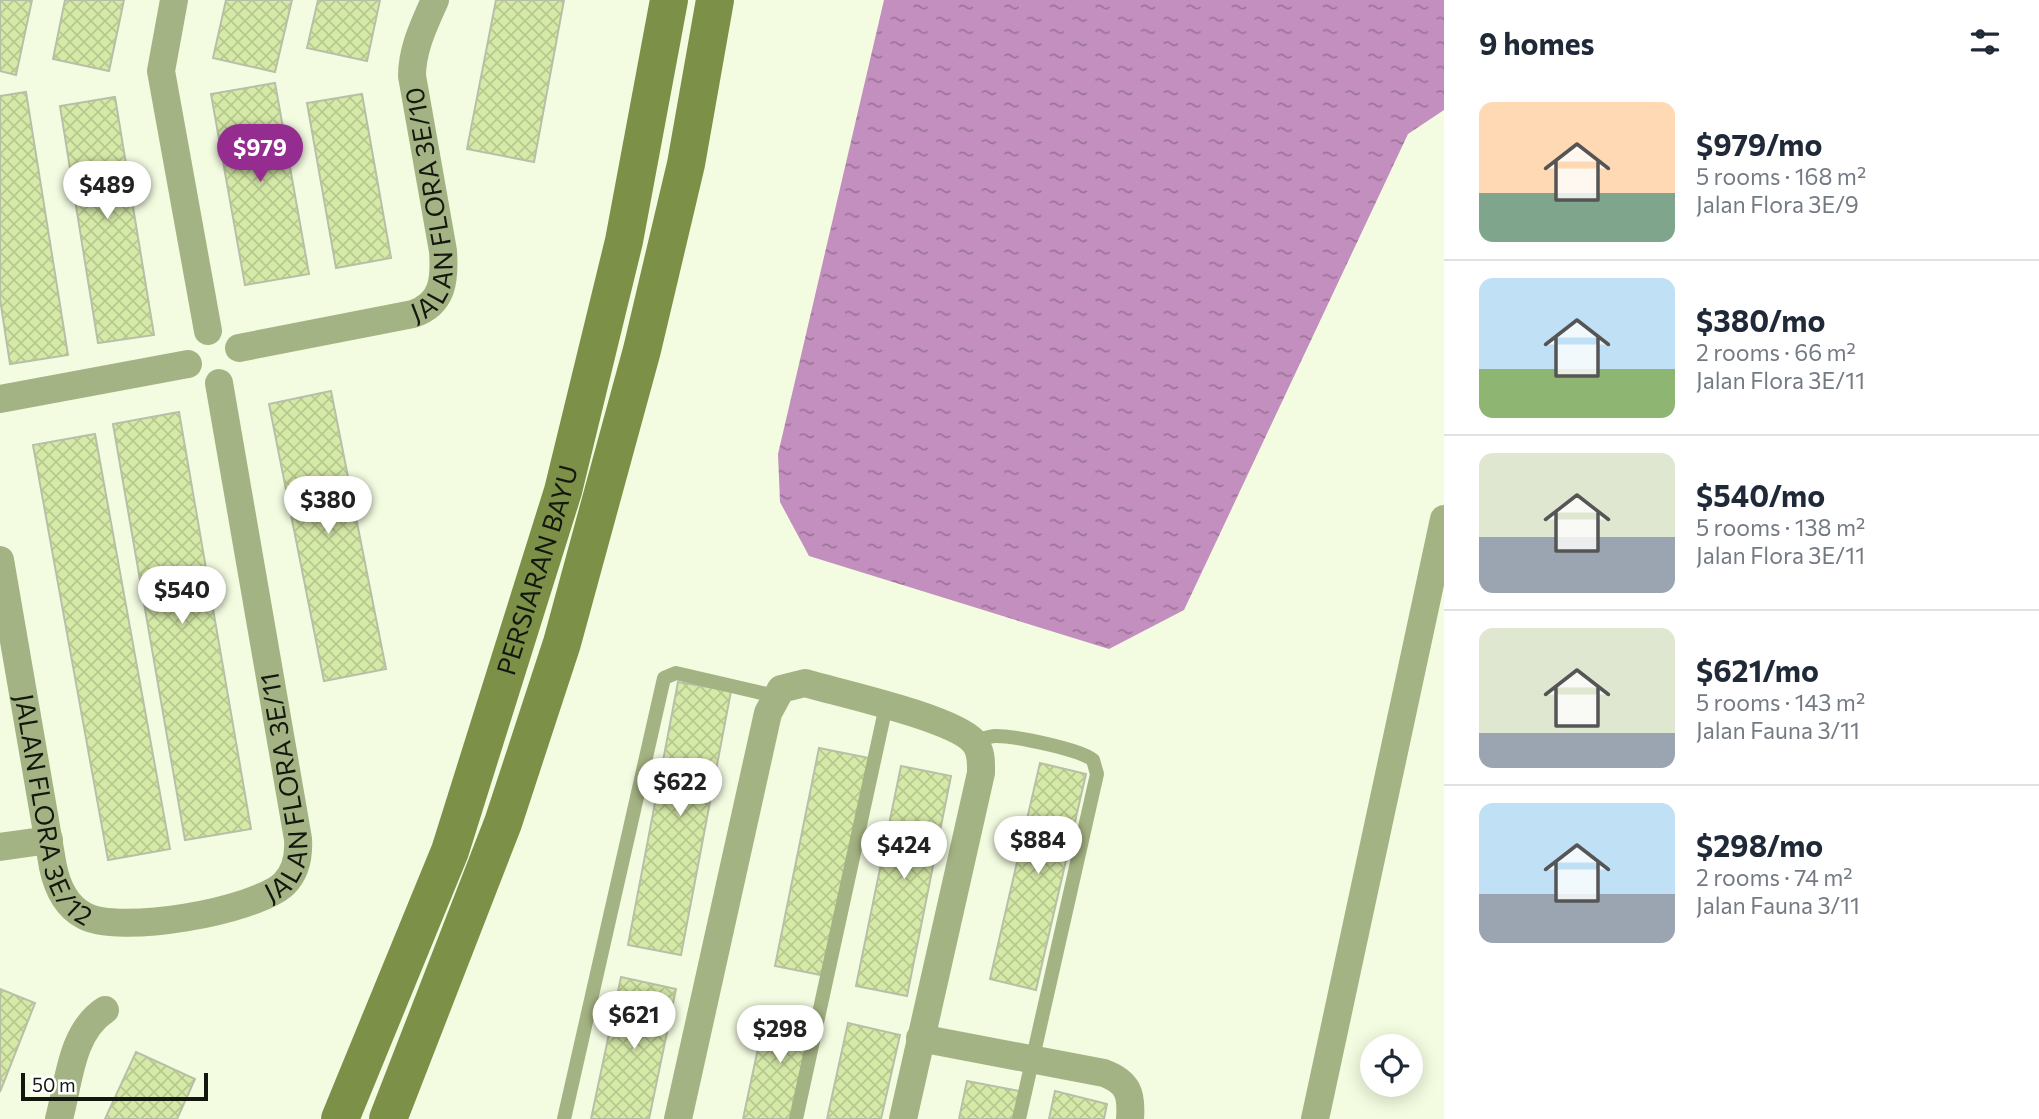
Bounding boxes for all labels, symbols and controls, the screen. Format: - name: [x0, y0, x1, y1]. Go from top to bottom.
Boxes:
- icon: filters: [1966, 23, 2004, 61]
- text: 9 homes: [1479, 24, 1594, 61]
- street label: JALAN FLORA 3E/10: [397, 85, 458, 328]
- pin: $979: [219, 124, 301, 184]
- text: $979/mo: [1696, 125, 1822, 162]
- icon: home: [1535, 130, 1619, 214]
- text: $979: [233, 133, 287, 161]
- pin: $489: [66, 162, 148, 221]
- text: 5 rooms · 168 m²: [1696, 162, 1866, 190]
- text: $489: [79, 170, 135, 198]
- text: Jalan Flora 3E/9: [1696, 190, 1859, 218]
- text: $380/mo: [1696, 301, 1825, 338]
- icon: home: [1535, 306, 1619, 390]
- text: 2 rooms · 66 m²: [1696, 338, 1856, 366]
- text: Jalan Flora 3E/11: [1696, 366, 1865, 394]
- street label: PERSIARAN BAYU: [489, 462, 583, 678]
- pin: $380: [287, 476, 369, 536]
- text: $540/mo: [1696, 476, 1825, 513]
- icon: home: [1535, 481, 1619, 565]
- text: $380: [300, 485, 356, 513]
- text: 5 rooms · 138 m²: [1696, 513, 1865, 541]
- text: Jalan Flora 3E/11: [1696, 541, 1865, 569]
- pin: $540: [141, 566, 223, 626]
- text: $540: [154, 575, 210, 603]
- text: $621/mo: [1696, 651, 1819, 688]
- icon: home: [1535, 656, 1619, 740]
- street label: JALAN FLORA 3E/11: [252, 670, 313, 907]
- text: 5 rooms · 143 m²: [1696, 688, 1865, 716]
- street label: JALAN FLORA 3E/12: [9, 691, 98, 931]
- text: Jalan Fauna 3/11: [1696, 716, 1860, 744]
- pin: $622: [639, 758, 721, 818]
- text: $622: [653, 767, 707, 795]
- pin: $884: [997, 816, 1079, 876]
- pin: $424: [863, 822, 945, 881]
- text: $884: [1010, 825, 1066, 853]
- text: $298/mo: [1696, 826, 1823, 863]
- text: $424: [877, 830, 931, 858]
- icon: home: [1535, 831, 1619, 915]
- text: 2 rooms · 74 m²: [1696, 863, 1852, 891]
- text: Jalan Fauna 3/11: [1696, 891, 1860, 919]
- pin: $621: [593, 992, 675, 1051]
- text: $621: [609, 1000, 659, 1028]
- pin: $298: [739, 1006, 821, 1065]
- text: $298: [753, 1014, 807, 1042]
- map controls: [1360, 1034, 1423, 1097]
- button: locate: [1360, 1034, 1423, 1097]
- scale bar: [21, 1070, 208, 1102]
- text: 50 m: [32, 1073, 76, 1096]

